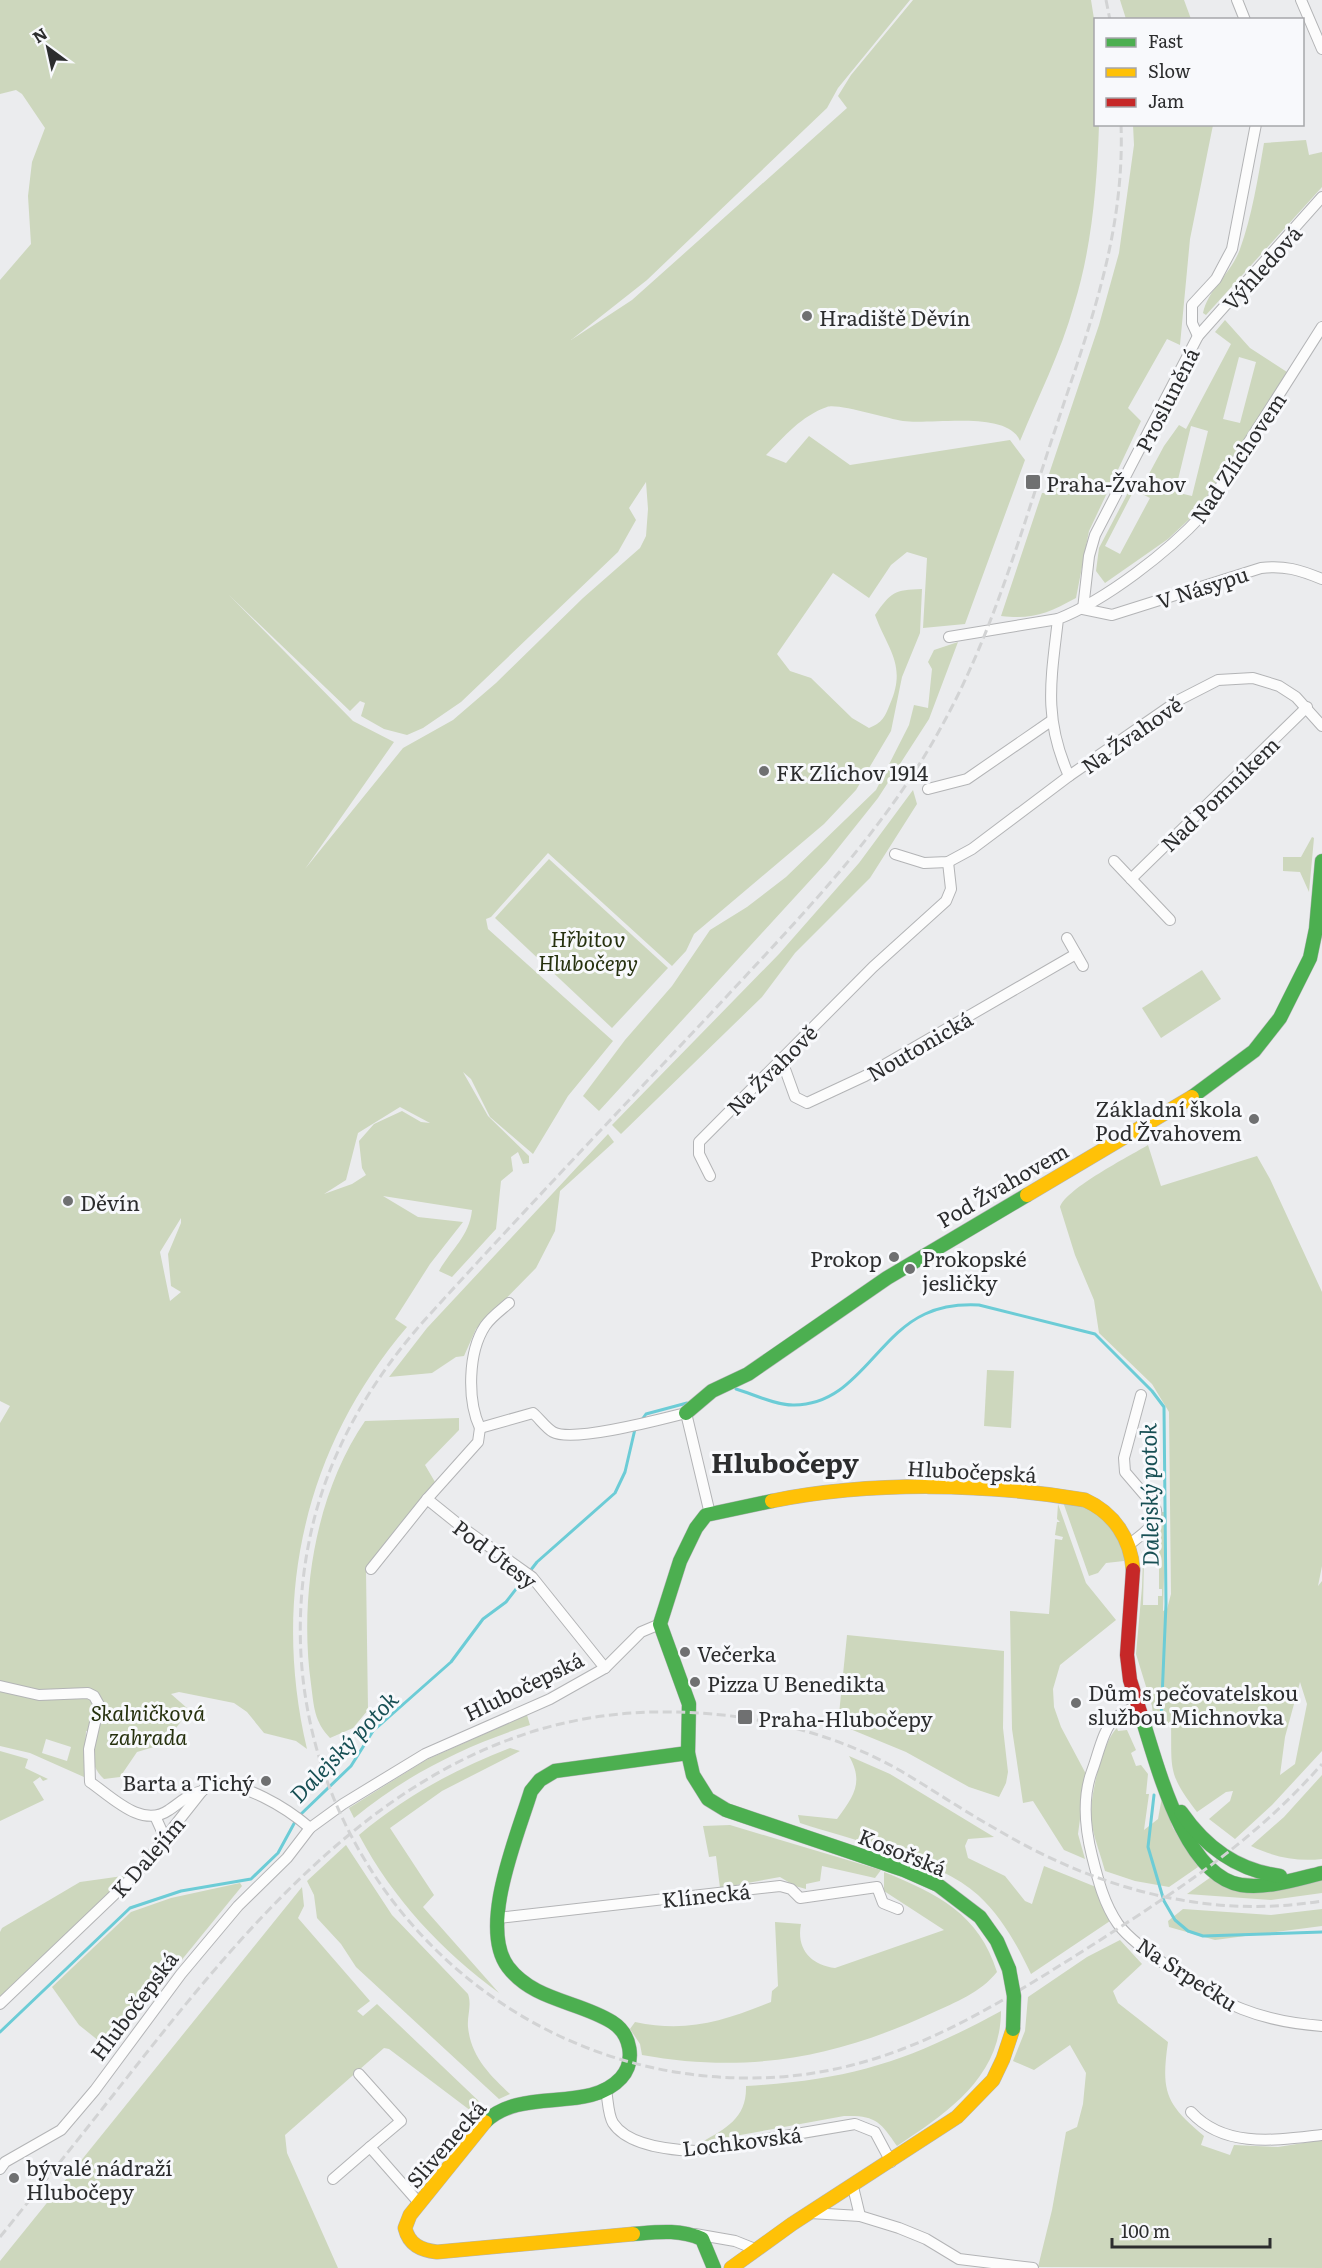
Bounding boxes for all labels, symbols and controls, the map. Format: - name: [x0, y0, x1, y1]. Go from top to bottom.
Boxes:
- north arrow: [18, 18, 78, 78]
- legend: [1094, 18, 1304, 126]
- text: N: [27, 21, 51, 48]
- text: Fast: [1148, 27, 1184, 54]
- text: Slow: [1148, 57, 1191, 84]
- text: Jam: [1148, 87, 1184, 114]
- street label: Výhledová: [1214, 217, 1308, 317]
- place label: Hradiště Děvín: [819, 301, 970, 332]
- marker: Hradiště Děvín: [800, 309, 814, 323]
- street label: Prosluněná: [1126, 341, 1206, 457]
- street label: Nad Zlíchovem: [1182, 385, 1292, 529]
- place label: Praha-Žvahov: [1046, 467, 1187, 498]
- marker: Praha-Žvahov: [1024, 473, 1042, 491]
- street label: V Násypu: [1152, 557, 1252, 615]
- street label: Na Žvahově: [1074, 688, 1188, 780]
- street label: Nad Pomníkem: [1153, 728, 1285, 858]
- place label: FK Zlíchov 1914: [776, 756, 929, 787]
- marker: FK Zlíchov 1914: [757, 764, 771, 778]
- park label: Hřbitov Hlubočepy: [538, 922, 638, 977]
- street label: Noutonická: [860, 1002, 978, 1088]
- street label: Na Žvahově: [719, 1017, 823, 1121]
- place label: Základní škola Pod Žvahovem: [1095, 1092, 1243, 1147]
- marker: Základní škola Pod Žvahovem: [1247, 1112, 1261, 1126]
- street label: Pod Žvahovem: [931, 1134, 1073, 1234]
- place label: Děvín: [80, 1186, 140, 1217]
- marker: Děvín: [61, 1194, 75, 1208]
- place label: Prokop: [810, 1242, 882, 1273]
- place label: Prokopské jesličky: [922, 1242, 1027, 1297]
- marker: Prokop: [887, 1250, 901, 1264]
- marker: Prokopské jesličky: [903, 1262, 917, 1276]
- water label: Dalejský potok: [1130, 1423, 1166, 1567]
- district label: Hlubočepy: [711, 1441, 859, 1481]
- street label: Hlubočepská: [906, 1451, 1038, 1489]
- street label: Pod Útesy: [447, 1511, 545, 1596]
- place label: Večerka: [697, 1637, 777, 1668]
- street label: Hlubočepská: [458, 1642, 589, 1727]
- marker: Večerka: [678, 1645, 692, 1659]
- place label: Pizza U Benedikta: [707, 1667, 886, 1698]
- marker: Pizza U Benedikta: [688, 1675, 702, 1689]
- place label: Dům s pečovatelskou službou Michnovka: [1088, 1676, 1298, 1731]
- water label: Dalejský potok: [281, 1683, 405, 1809]
- park label: Skalničková zahrada: [91, 1696, 205, 1751]
- marker: Dům s pečovatelskou službou Michnovka: [1069, 1696, 1083, 1710]
- place label: Praha-Hlubočepy: [758, 1702, 934, 1733]
- marker: Praha-Hlubočepy: [736, 1708, 754, 1726]
- place label: Barta a Tichý: [122, 1766, 255, 1797]
- marker: Barta a Tichý: [259, 1774, 273, 1788]
- street label: K Dalejím: [103, 1808, 191, 1904]
- street label: Kosořská: [854, 1819, 952, 1883]
- street label: Klínecká: [660, 1874, 753, 1914]
- street label: Na Srpečku: [1132, 1929, 1244, 2017]
- street label: Hlubočepská: [82, 1943, 185, 2066]
- street label: Slivenecká: [398, 2092, 492, 2194]
- street label: Lochkovská: [681, 2117, 804, 2163]
- place label: bývalé nádraží Hlubočepy: [26, 2151, 172, 2206]
- marker: bývalé nádraží Hlubočepy: [7, 2171, 21, 2185]
- scale bar: [1112, 2211, 1270, 2249]
- text: 100 m: [1121, 2217, 1170, 2244]

